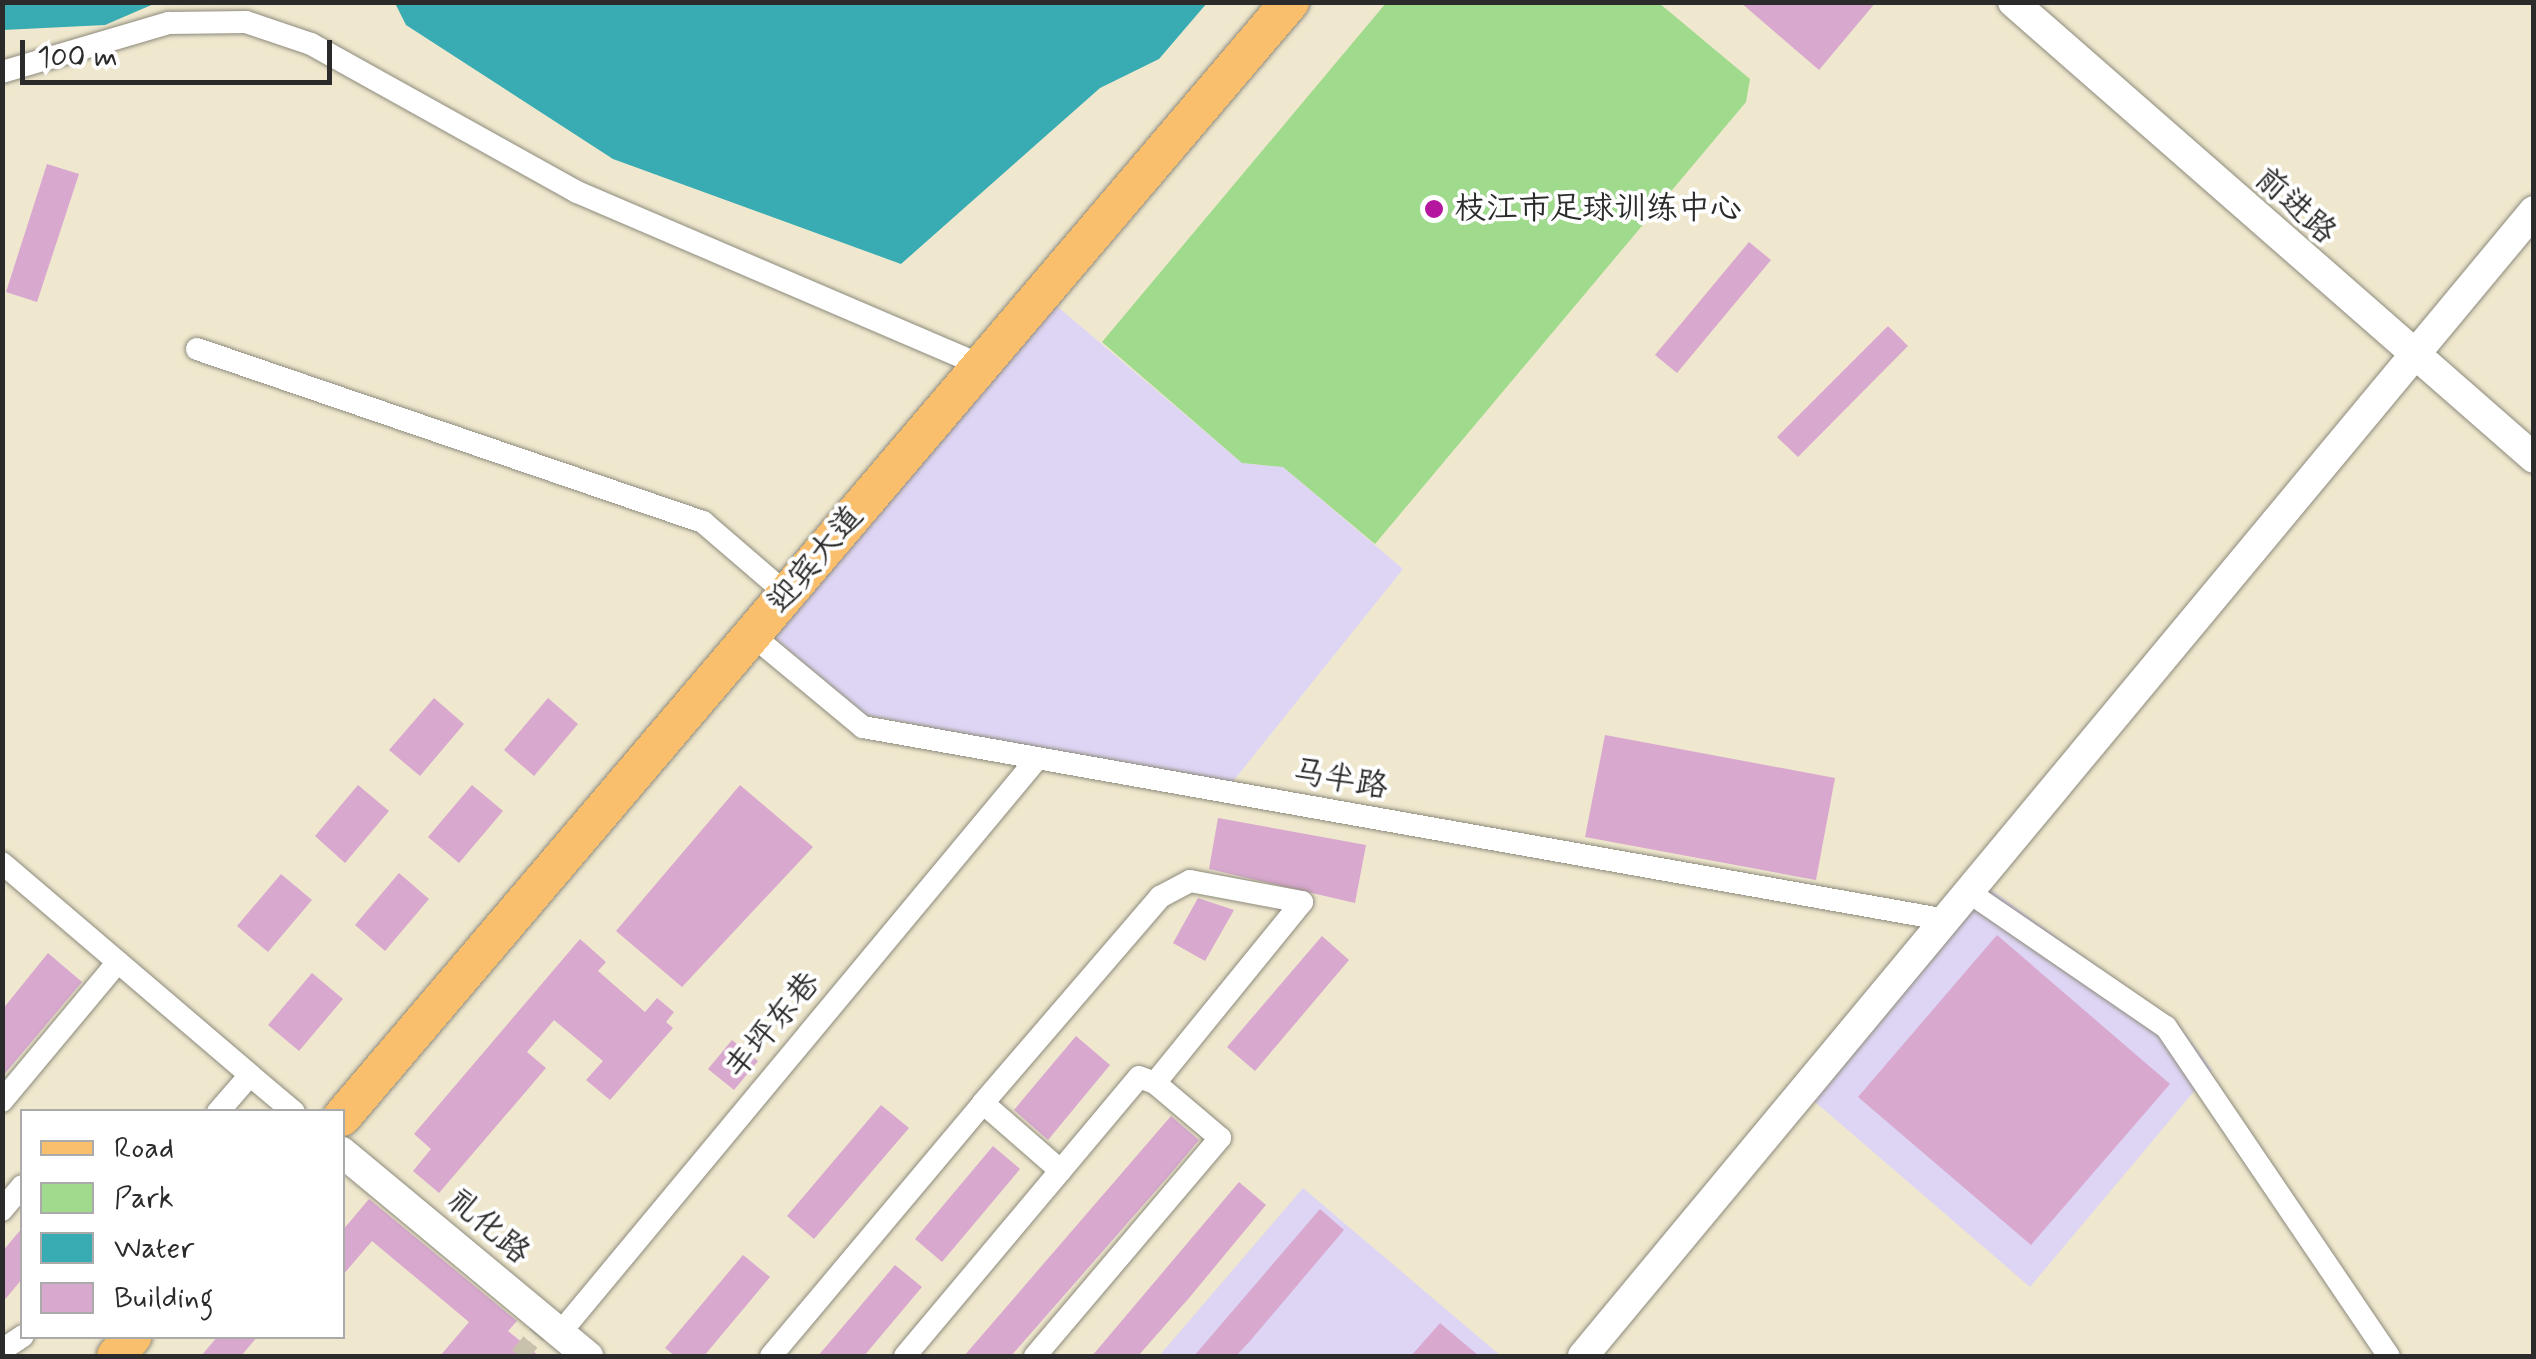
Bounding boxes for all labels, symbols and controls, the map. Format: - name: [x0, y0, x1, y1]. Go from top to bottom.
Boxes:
- scale bar: [25, 20, 338, 82]
- text: 100 m: [37, 38, 118, 77]
- street label: 前进路: [2246, 160, 2344, 252]
- place label: 枝江市足球训练中心: [1454, 190, 1742, 228]
- marker: 枝江市足球训练中心: [1423, 198, 1445, 220]
- street label: 迎宾大道: [760, 499, 872, 621]
- street label: 马半路: [1289, 753, 1391, 807]
- street label: 丰坪东巷: [717, 965, 829, 1087]
- legend: [20, 1109, 345, 1339]
- text: Road: [114, 1129, 174, 1168]
- text: Park: [114, 1179, 174, 1218]
- street label: 礼化路: [439, 1181, 537, 1273]
- text: Water: [114, 1229, 194, 1268]
- text: Building: [114, 1279, 213, 1318]

